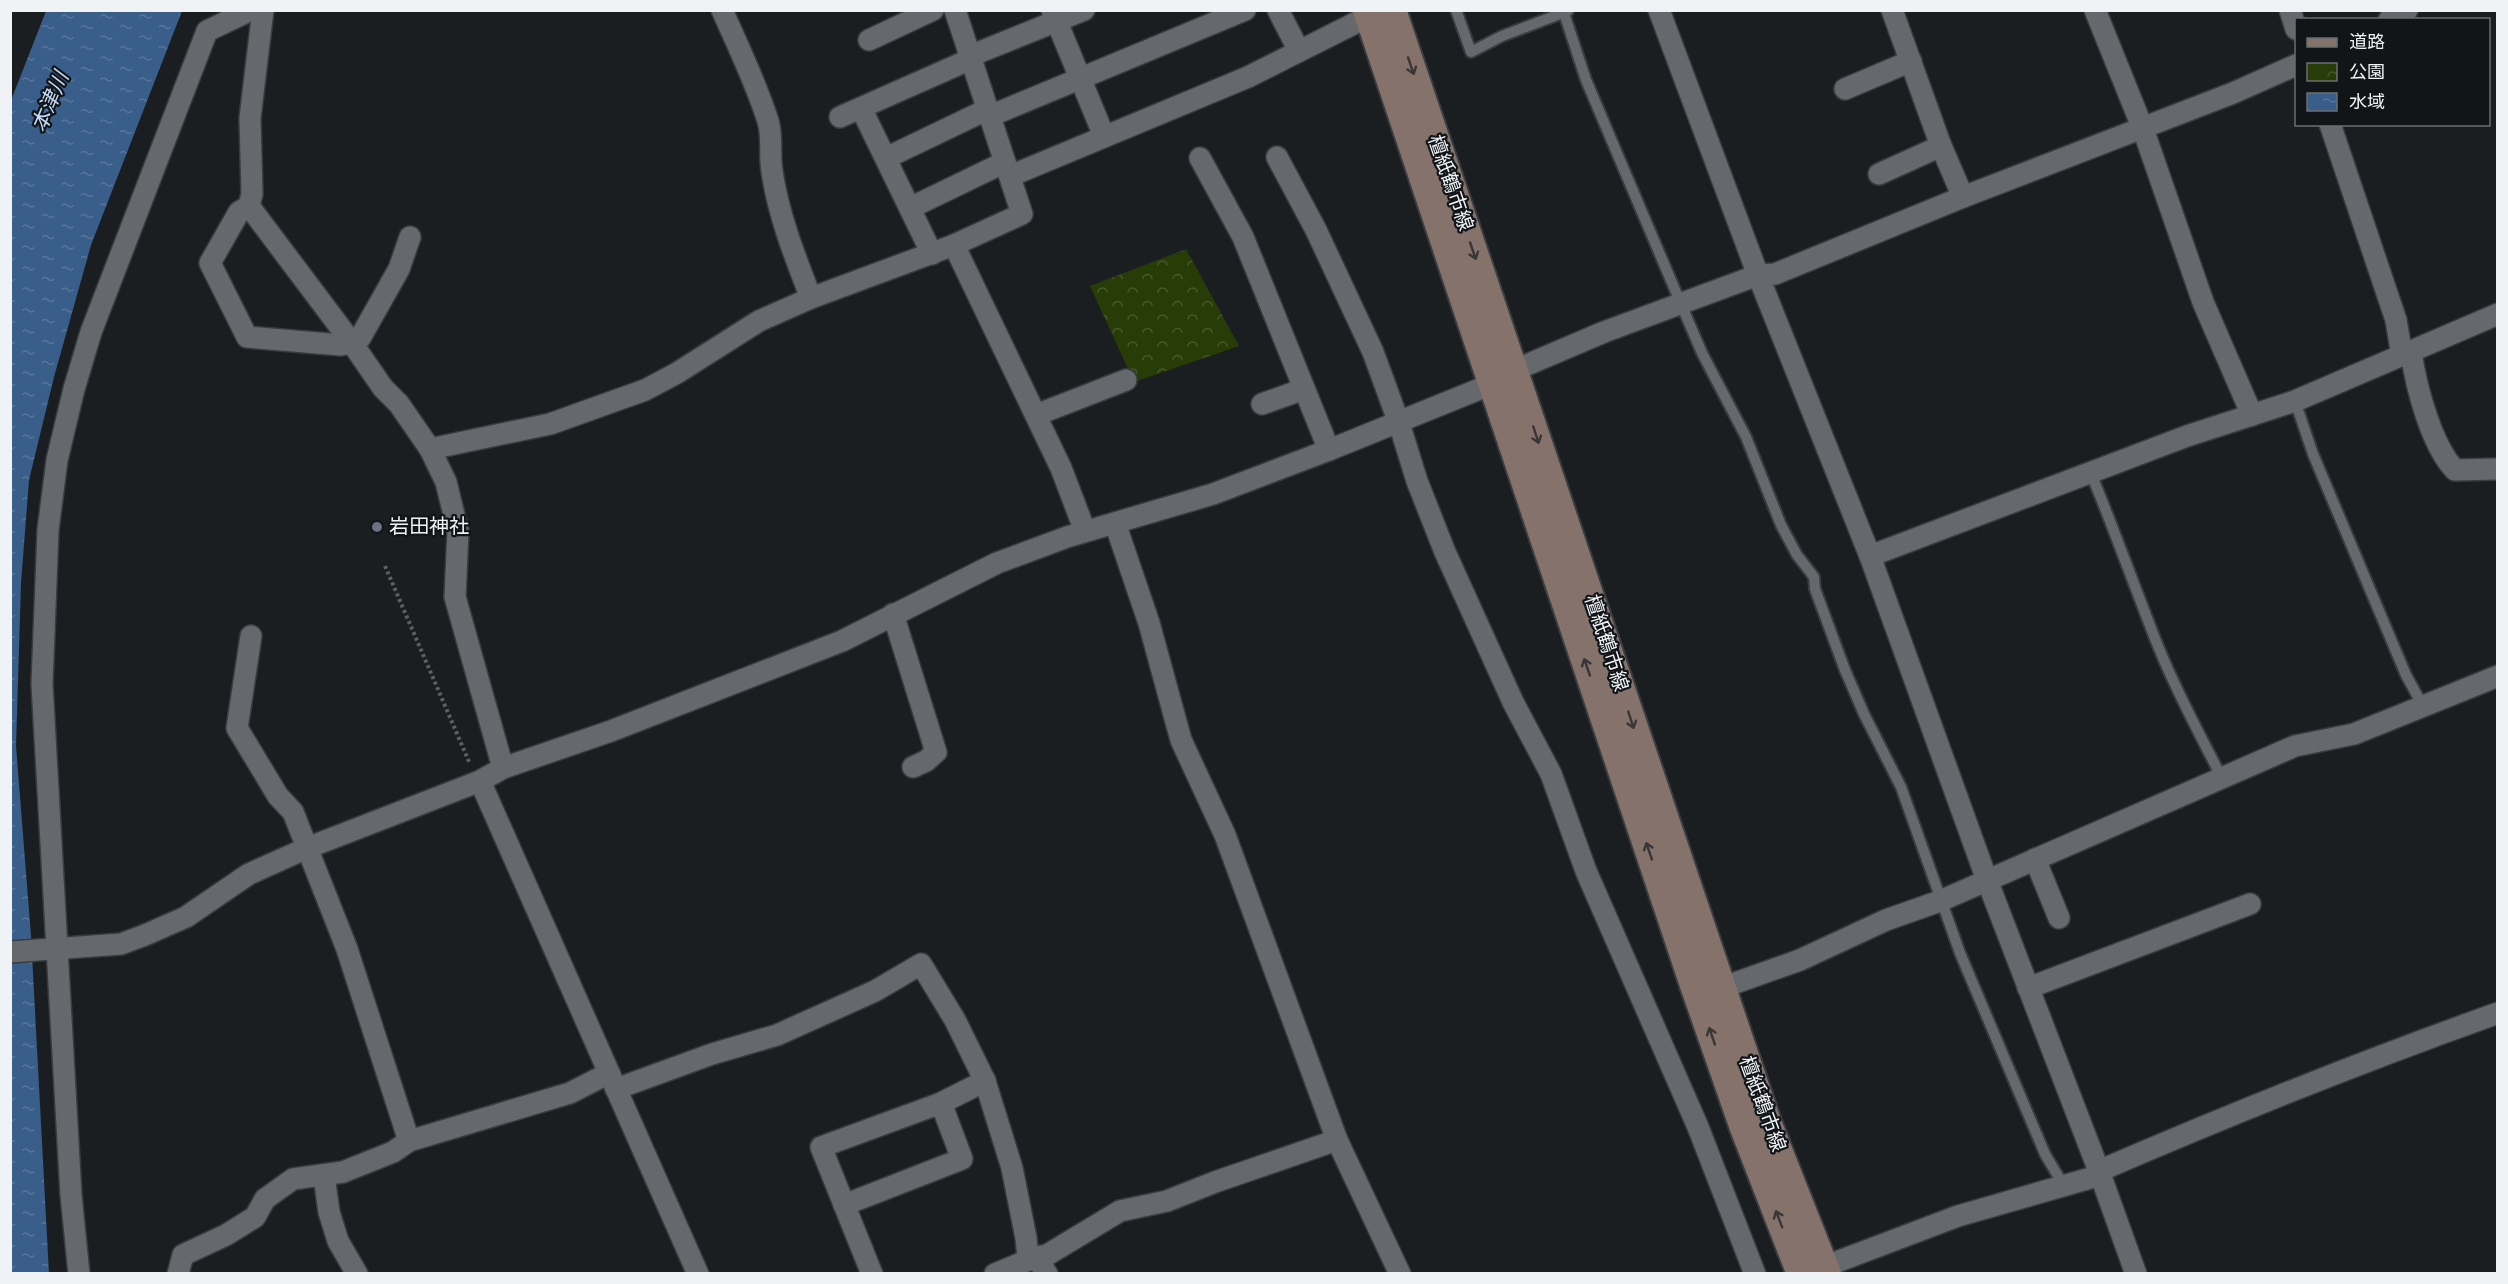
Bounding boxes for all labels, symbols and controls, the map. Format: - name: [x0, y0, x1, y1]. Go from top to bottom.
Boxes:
- legend: [2295, 18, 2490, 126]
- text: 道路: [2349, 30, 2385, 55]
- one-way arrow: [1406, 56, 1417, 75]
- text: 公園: [2349, 60, 2385, 85]
- water label: 本津川: [24, 65, 77, 137]
- text: 水域: [2349, 90, 2385, 115]
- street label: 檀紙鶴市線: [1420, 131, 1480, 235]
- one-way arrow: [1469, 241, 1480, 260]
- one-way arrow: [1532, 425, 1543, 444]
- place label: 岩田神社: [389, 513, 469, 541]
- marker: 岩田神社: [370, 520, 384, 534]
- street label: 檀紙鶴市線: [1577, 591, 1635, 695]
- one-way arrow: [1581, 658, 1592, 677]
- one-way arrow: [1627, 710, 1638, 729]
- one-way arrow: [1643, 843, 1654, 861]
- one-way arrow: [1705, 1027, 1716, 1046]
- street label: 檀紙鶴市線: [1732, 1052, 1792, 1156]
- one-way arrow: [1773, 1210, 1784, 1229]

